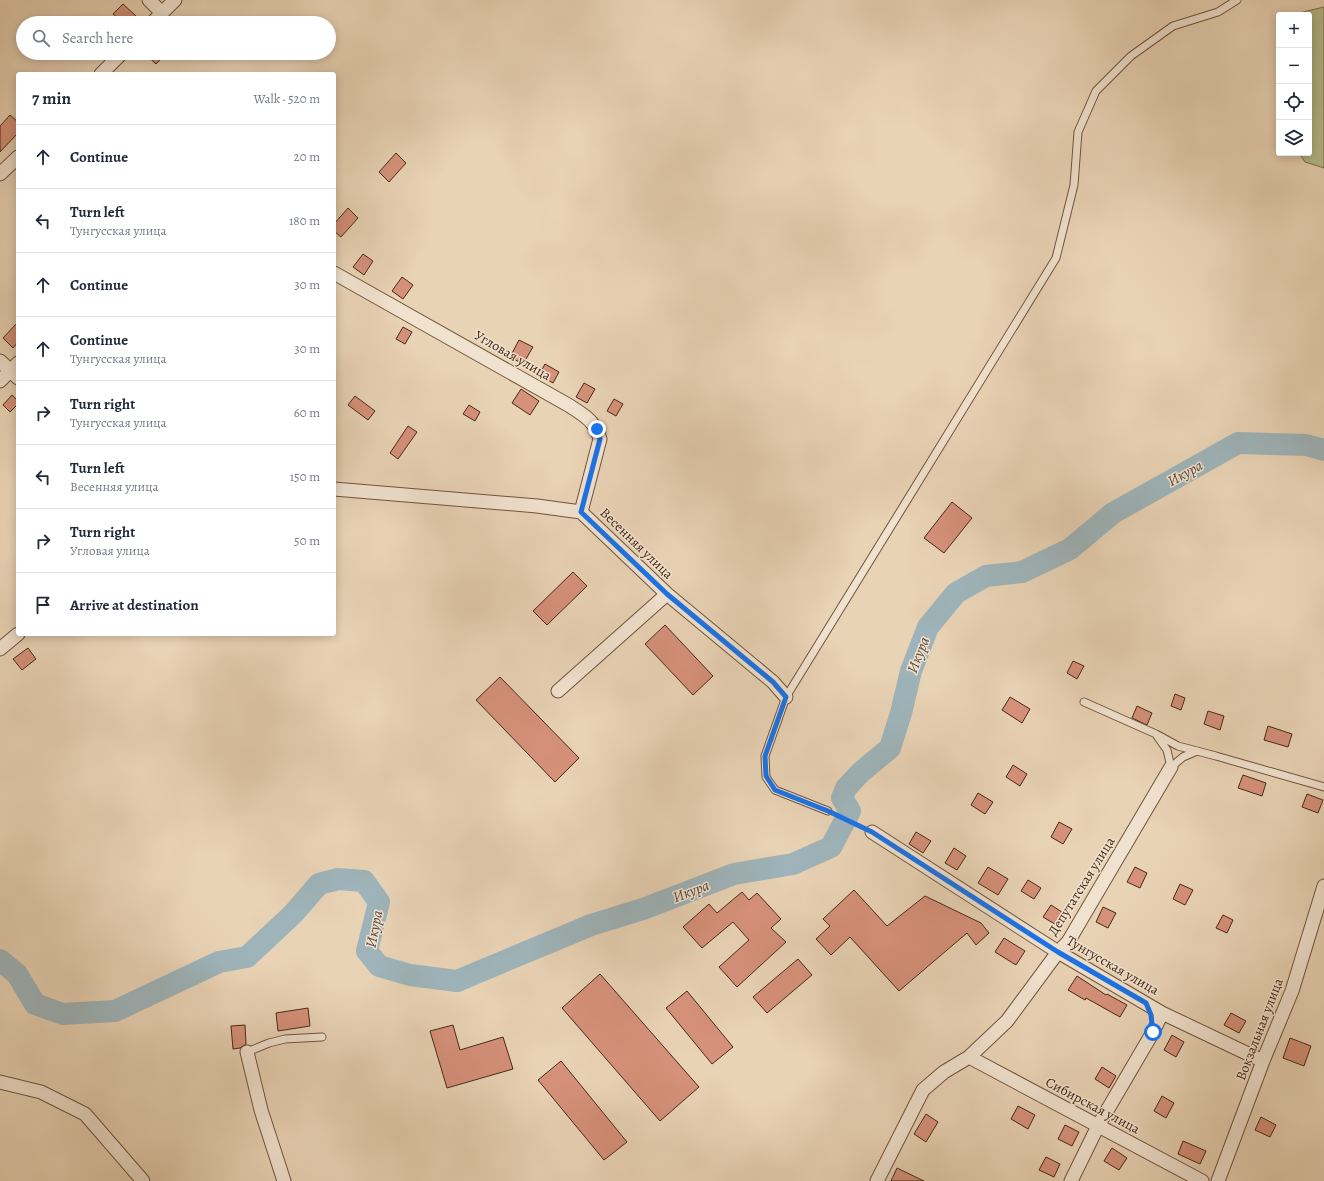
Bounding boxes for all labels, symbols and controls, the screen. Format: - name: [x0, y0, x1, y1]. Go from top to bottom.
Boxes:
- map controls: [1276, 12, 1312, 156]
- button: +: [1276, 12, 1312, 48]
- search box: [16, 16, 336, 60]
- icon: search: [30, 27, 52, 49]
- text: Search here: [62, 28, 133, 48]
- button: −: [1276, 48, 1312, 84]
- button: locate: [1276, 84, 1312, 120]
- text: 7 min: [32, 87, 71, 110]
- text: Walk · 520 m: [253, 90, 320, 107]
- button: layers: [1276, 120, 1312, 156]
- icon: ahead: [32, 146, 54, 168]
- text: Continue: [70, 147, 128, 167]
- text: 20 m: [294, 148, 320, 165]
- text: Turn left: [70, 202, 125, 222]
- icon: left: [32, 210, 54, 232]
- text: 180 m: [289, 212, 320, 229]
- text: Тунгусская улица: [70, 222, 167, 239]
- icon: ahead: [32, 274, 54, 296]
- text: Continue: [70, 275, 128, 295]
- text: 30 m: [294, 276, 320, 293]
- street label: Угловая улица: [471, 326, 555, 385]
- text: Continue: [70, 330, 128, 350]
- icon: ahead: [32, 338, 54, 360]
- text: 30 m: [294, 340, 320, 357]
- text: Тунгусская улица: [70, 350, 167, 367]
- text: Turn right: [70, 394, 135, 414]
- icon: right: [32, 402, 54, 424]
- text: 60 m: [294, 404, 320, 421]
- text: Тунгусская улица: [70, 414, 167, 431]
- route end: [588, 420, 606, 438]
- water label: Икура: [1164, 455, 1206, 491]
- text: Turn left: [70, 458, 125, 478]
- icon: left: [32, 466, 54, 488]
- text: 150 m: [290, 468, 320, 485]
- text: Весенняя улица: [70, 478, 158, 495]
- street label: Весенняя улица: [596, 503, 678, 584]
- text: Turn right: [70, 522, 135, 542]
- icon: right: [32, 530, 54, 552]
- text: 50 m: [294, 532, 320, 549]
- text: Угловая улица: [70, 542, 150, 559]
- icon: arrive: [32, 594, 54, 616]
- text: Arrive at destination: [70, 595, 199, 615]
- water label: Икура: [902, 634, 934, 676]
- street label: Депутатская улица: [1043, 833, 1120, 939]
- water label: Икура: [670, 875, 712, 907]
- water label: Икура: [361, 909, 387, 949]
- street label: Тунгусская улица: [1063, 931, 1163, 1000]
- street label: Вокзальная улица: [1231, 975, 1288, 1083]
- route start: [1144, 1023, 1162, 1041]
- street label: Сибирская улица: [1042, 1073, 1144, 1139]

